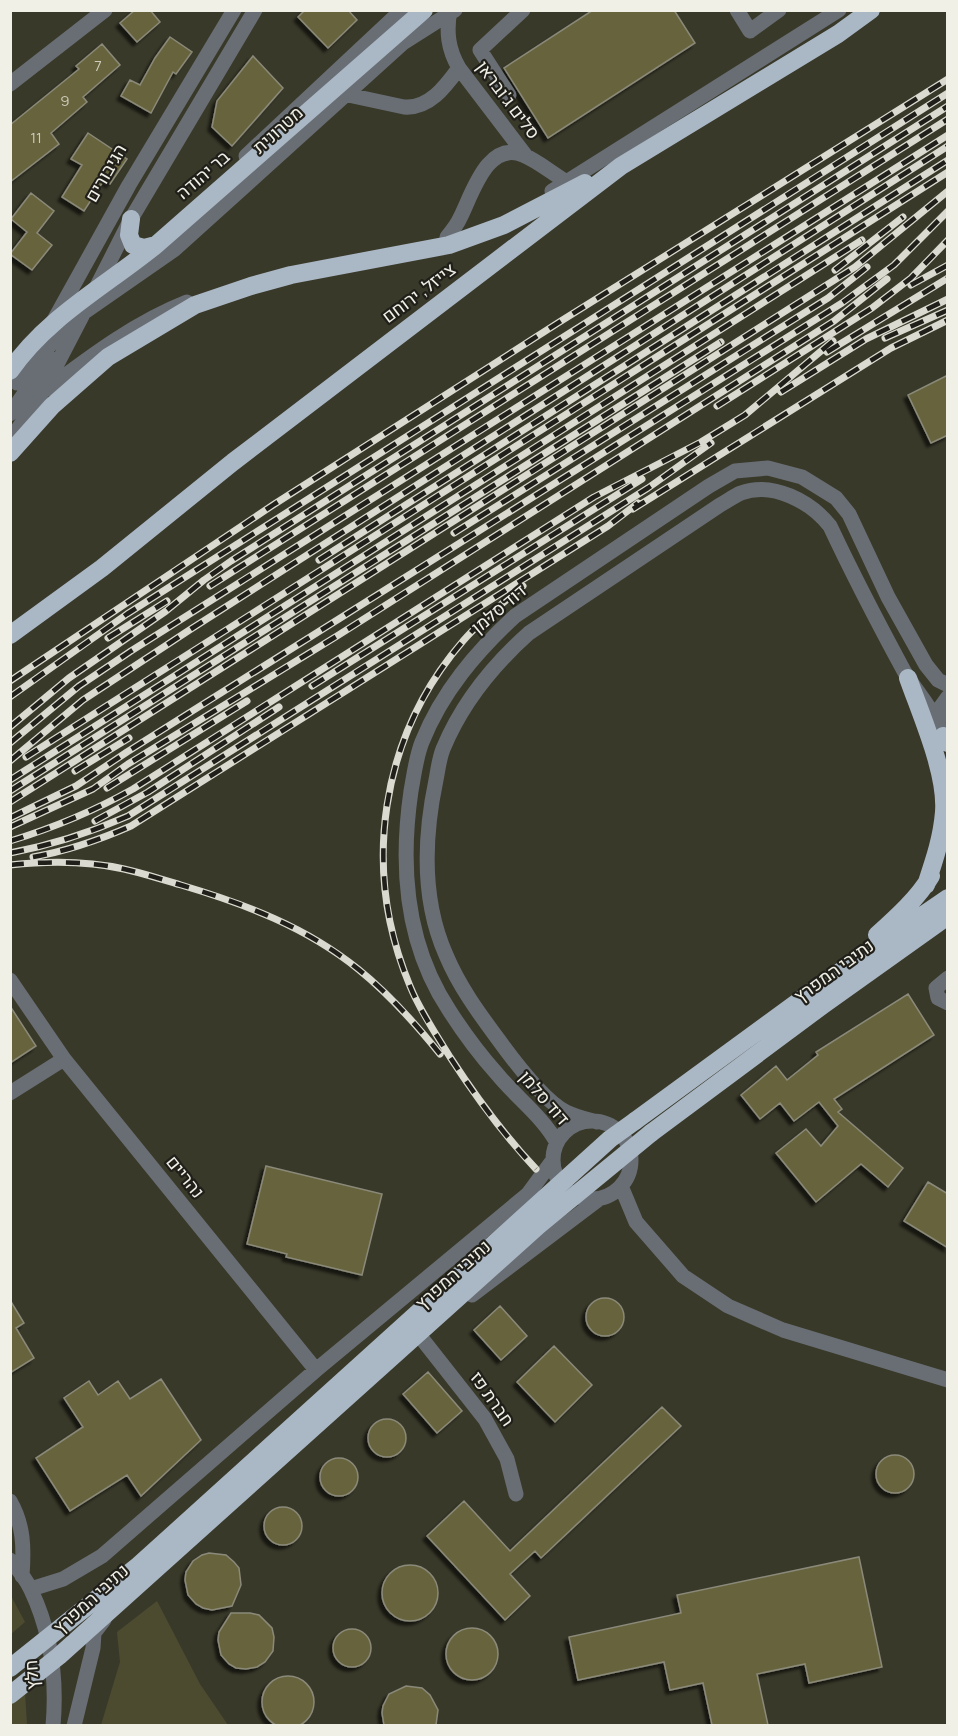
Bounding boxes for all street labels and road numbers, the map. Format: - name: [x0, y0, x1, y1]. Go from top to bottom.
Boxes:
- street label: סלים ג'ובראן: [471, 55, 546, 143]
- street label: מטרונית: [247, 100, 308, 158]
- street label: הגיבורים: [79, 139, 131, 206]
- street label: בר יהודה: [171, 144, 234, 204]
- street label: צייזל, ירוחם: [377, 256, 460, 328]
- street label: דוד סלמן: [466, 578, 531, 638]
- street label: נתיבי המפרץ: [789, 933, 878, 1007]
- street label: דוד סלמן: [514, 1065, 575, 1130]
- street label: נהריים: [161, 1150, 210, 1203]
- street label: נתיבי המפרץ: [410, 1234, 495, 1314]
- street label: חברת פז: [465, 1366, 520, 1431]
- street label: נתיבי המפרץ: [48, 1558, 133, 1638]
- street label: חלץ: [18, 1659, 44, 1691]

